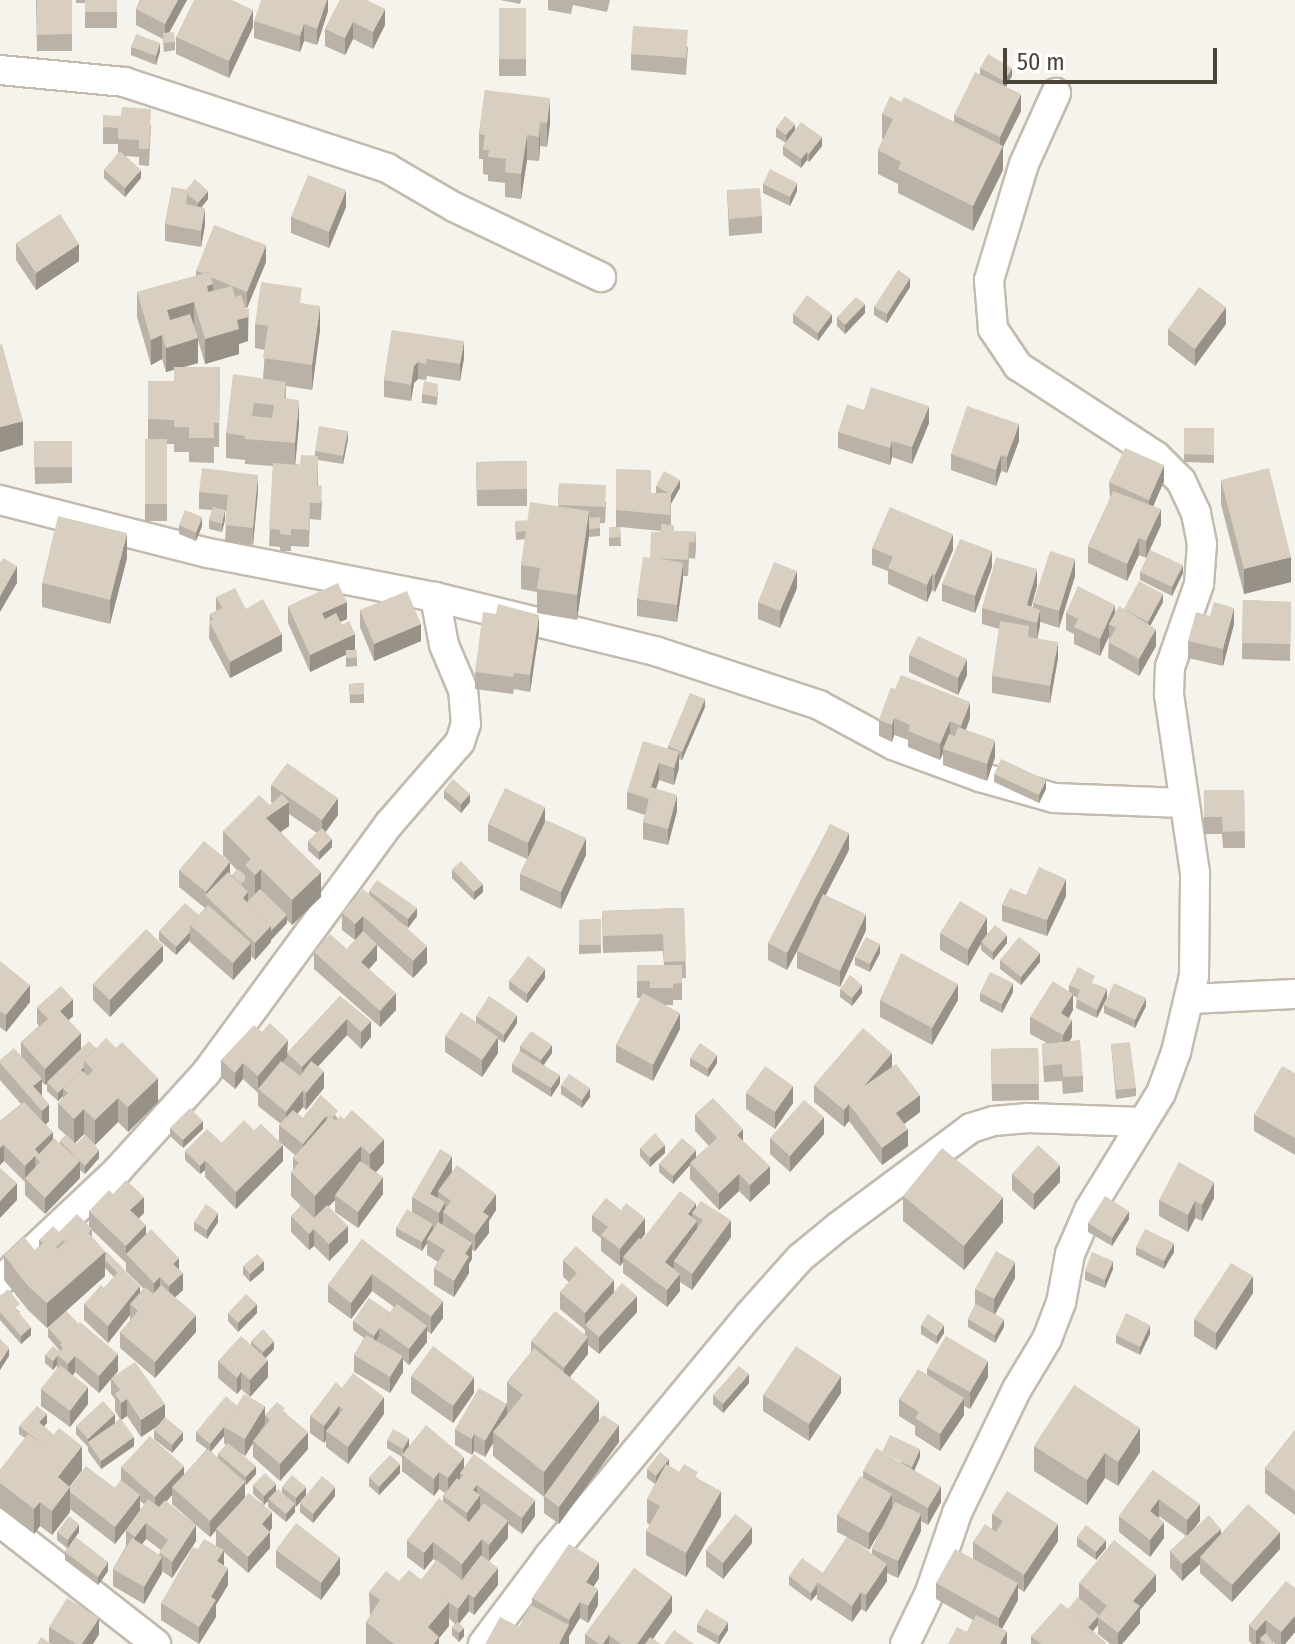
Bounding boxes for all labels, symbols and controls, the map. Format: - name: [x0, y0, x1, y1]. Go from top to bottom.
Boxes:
- scale bar: [1007, 32, 1221, 82]
- text: 50 m: [1017, 48, 1065, 76]

